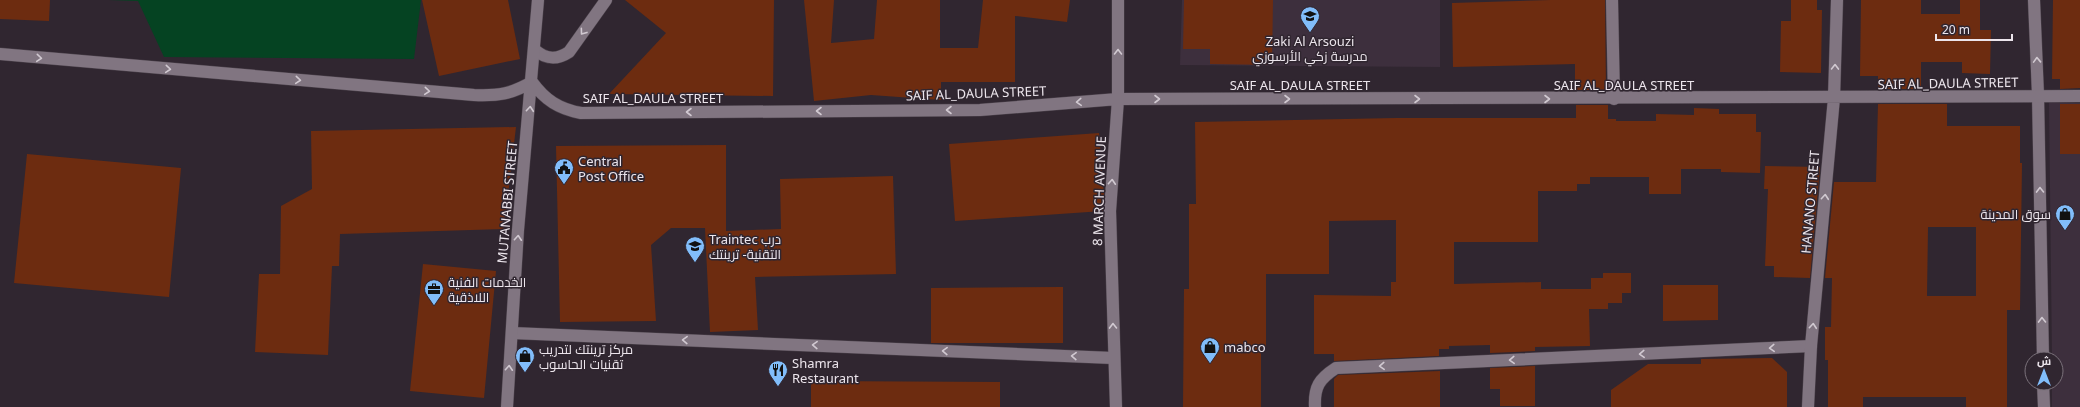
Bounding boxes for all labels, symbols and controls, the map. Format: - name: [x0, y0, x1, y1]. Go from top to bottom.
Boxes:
- school or university icon: Zaki Al Arsouzi مدرسة زكي الأرسوزي: [1299, 5, 1321, 33]
- scale bar: [1936, 16, 2012, 42]
- text: 20 m: [1942, 21, 1970, 38]
- one-way arrow: [581, 27, 588, 34]
- place label: Zaki Al Arsouzi مدرسة زكي الأرسوزي: [1252, 32, 1368, 67]
- one-way arrow: [1114, 49, 1122, 55]
- one-way arrow: [36, 53, 42, 62]
- one-way arrow: [2033, 57, 2041, 63]
- one-way arrow: [165, 64, 171, 73]
- one-way arrow: [1831, 64, 1839, 70]
- street label: SAIF AL_DAULA STREET: [1878, 73, 2019, 93]
- one-way arrow: [295, 75, 301, 84]
- street label: SAIF AL_DAULA STREET: [1230, 76, 1371, 94]
- street label: SAIF AL_DAULA STREET: [1554, 76, 1695, 94]
- street label: SAIF AL_DAULA STREET: [905, 82, 1047, 104]
- one-way arrow: [424, 87, 430, 96]
- street label: SAIF AL_DAULA STREET: [583, 89, 724, 107]
- one-way arrow: [1154, 95, 1160, 103]
- one-way arrow: [1284, 95, 1290, 103]
- one-way arrow: [1414, 95, 1420, 103]
- one-way arrow: [1544, 95, 1550, 103]
- one-way arrow: [1076, 97, 1082, 106]
- one-way arrow: [525, 106, 534, 112]
- one-way arrow: [946, 106, 952, 114]
- one-way arrow: [816, 107, 822, 115]
- one-way arrow: [686, 108, 692, 116]
- street label: 8 MARCH AVENUE: [1088, 136, 1110, 246]
- street label: MUTANABBI STREET: [493, 139, 521, 264]
- street label: HANANO STREET: [1797, 149, 1824, 254]
- place label: Central Post Office: [578, 152, 644, 185]
- public building icon: Central Post Office: [553, 157, 575, 185]
- one-way arrow: [1107, 179, 1116, 185]
- one-way arrow: [2036, 187, 2044, 193]
- one-way arrow: [1820, 194, 1829, 200]
- shop icon: سوق المدينة: [2054, 203, 2076, 231]
- place label: سوق المدينة: [1981, 205, 2051, 223]
- place label: Traintec درب التقنية- ترينتك: [709, 230, 781, 263]
- one-way arrow: [513, 235, 522, 241]
- school or university icon: Traintec درب التقنية- ترينتك: [684, 235, 706, 263]
- place label: الخدمات الفنية اللاذقية: [448, 273, 526, 306]
- office icon: الخدمات الفنية اللاذقية: [423, 278, 445, 306]
- one-way arrow: [2038, 317, 2046, 323]
- one-way arrow: [1108, 323, 1117, 329]
- one-way arrow: [1808, 323, 1817, 329]
- one-way arrow: [682, 336, 688, 344]
- shop icon: mabco: [1199, 336, 1221, 364]
- place label: mabco: [1224, 338, 1266, 356]
- place label: مركز ترينتك لتدريب تقنيات الحاسوب: [539, 340, 633, 373]
- one-way arrow: [812, 341, 818, 350]
- one-way arrow: [1769, 343, 1775, 352]
- shop icon: مركز ترينتك لتدريب تقنيات الحاسوب: [514, 345, 536, 373]
- one-way arrow: [942, 347, 948, 355]
- one-way arrow: [1639, 350, 1645, 358]
- north arrow: [2024, 351, 2064, 391]
- one-way arrow: [1071, 352, 1077, 360]
- text: ش: [2037, 353, 2051, 368]
- place label: Shamra Restaurant: [792, 354, 859, 387]
- one-way arrow: [1509, 356, 1515, 364]
- restaurant icon: Shamra Restaurant: [767, 359, 789, 387]
- one-way arrow: [1379, 362, 1385, 371]
- one-way arrow: [505, 365, 514, 371]

